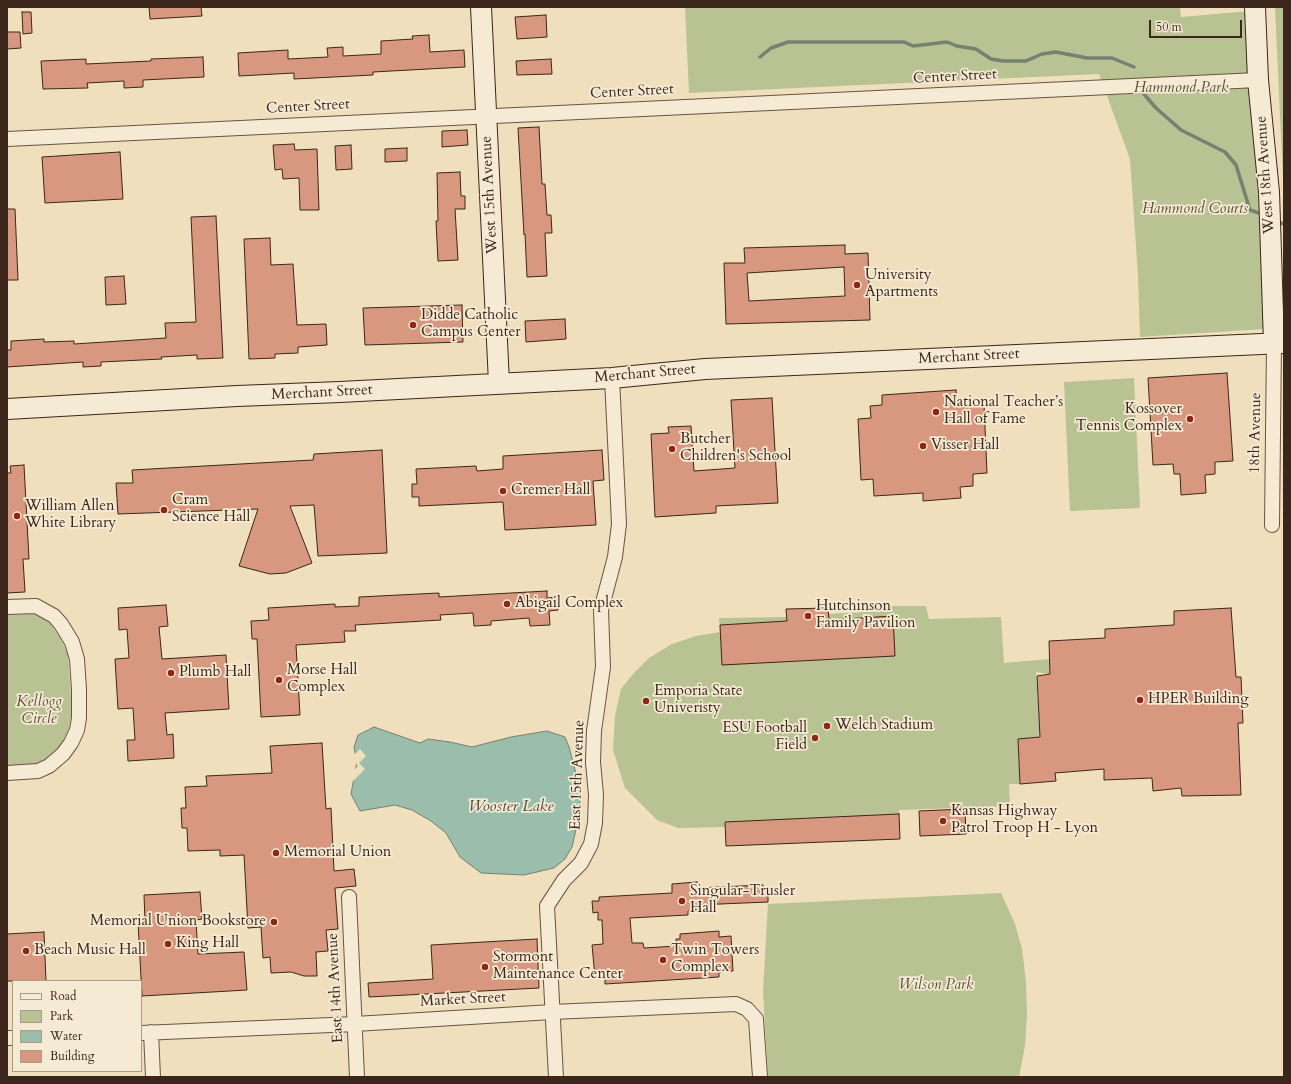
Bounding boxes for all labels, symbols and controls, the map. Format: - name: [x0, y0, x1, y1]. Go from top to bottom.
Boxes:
- scale bar: [1151, 12, 1244, 38]
- text: 50 m: [1156, 19, 1182, 35]
- street label: Center Street: [913, 66, 997, 88]
- park label: Hammond Park: [1134, 80, 1228, 98]
- street label: Center Street: [590, 81, 674, 103]
- street label: Center Street: [266, 96, 350, 118]
- street label: West 18th Avenue: [1253, 115, 1279, 235]
- street label: West 15th Avenue: [478, 136, 502, 254]
- park label: Hammond Courts: [1142, 201, 1248, 219]
- place label: University Apartments: [865, 267, 938, 302]
- marker: University Apartments: [852, 280, 862, 290]
- place label: Didde Catholic Campus Center: [421, 307, 521, 342]
- marker: Didde Catholic Campus Center: [408, 320, 418, 330]
- street label: Merchant Street: [918, 345, 1020, 369]
- street label: Merchant Street: [594, 361, 696, 387]
- street label: Merchant Street: [271, 381, 373, 405]
- street label: 18th Avenue: [1246, 392, 1266, 474]
- place label: National Teacher’s Hall of Fame: [944, 394, 1063, 429]
- place label: Kossover Tennis Complex: [1076, 401, 1182, 436]
- marker: National Teacher’s Hall of Fame: [931, 407, 941, 417]
- marker: Kossover Tennis Complex: [1185, 414, 1195, 424]
- place label: Butcher Children's School: [680, 431, 792, 466]
- place label: Visser Hall: [931, 437, 999, 455]
- marker: Visser Hall: [918, 441, 928, 451]
- marker: Butcher Children's School: [667, 444, 677, 454]
- place label: Cremer Hall: [511, 482, 590, 500]
- marker: Cremer Hall: [498, 486, 508, 496]
- place label: Cram Science Hall: [172, 492, 250, 527]
- place label: William Allen White Library: [25, 498, 116, 533]
- marker: Cram Science Hall: [159, 505, 169, 515]
- marker: William Allen White Library: [12, 511, 22, 521]
- place label: Abigail Complex: [515, 595, 623, 613]
- place label: Hutchinson Family Pavilion: [816, 598, 916, 633]
- marker: Abigail Complex: [502, 599, 512, 609]
- marker: Hutchinson Family Pavilion: [803, 611, 813, 621]
- place label: Morse Hall Complex: [287, 662, 357, 697]
- place label: Plumb Hall: [179, 664, 251, 682]
- marker: Plumb Hall: [166, 668, 176, 678]
- marker: Morse Hall Complex: [274, 675, 284, 685]
- place label: Emporia State Univeristy: [654, 683, 743, 718]
- place label: HPER Building: [1148, 691, 1249, 709]
- park label: Kellogg Circle: [16, 694, 62, 729]
- marker: HPER Building: [1135, 695, 1145, 705]
- marker: Emporia State Univeristy: [641, 696, 651, 706]
- place label: Welch Stadium: [835, 717, 933, 735]
- street label: East 15th Avenue: [567, 719, 589, 831]
- place label: ESU Football Field: [722, 720, 807, 755]
- marker: Welch Stadium: [822, 721, 832, 731]
- marker: ESU Football Field: [810, 733, 820, 743]
- water label: Wooster Lake: [468, 797, 554, 817]
- place label: Kansas Highway Patrol Troop H - Lyon: [951, 803, 1098, 838]
- marker: Kansas Highway Patrol Troop H - Lyon: [938, 816, 948, 826]
- place label: Memorial Union: [284, 844, 391, 862]
- marker: Memorial Union: [271, 848, 281, 858]
- place label: Singular-Trusler Hall: [690, 883, 795, 918]
- marker: Singular-Trusler Hall: [677, 896, 687, 906]
- place label: Memorial Union Bookstore: [90, 913, 266, 931]
- marker: Memorial Union Bookstore: [269, 917, 279, 927]
- street label: East 14th Avenue: [324, 932, 348, 1044]
- place label: King Hall: [176, 935, 239, 953]
- marker: King Hall: [163, 939, 173, 949]
- place label: Beach Music Hall: [34, 942, 146, 960]
- place label: Twin Towers Complex: [671, 942, 759, 977]
- marker: Beach Music Hall: [21, 946, 31, 956]
- place label: Stormont Maintenance Center: [493, 949, 623, 984]
- marker: Twin Towers Complex: [658, 955, 668, 965]
- marker: Stormont Maintenance Center: [480, 962, 490, 972]
- park label: Wilson Park: [899, 977, 973, 995]
- legend: [12, 980, 142, 1072]
- text: Road: [50, 988, 76, 1004]
- street label: Market Street: [420, 989, 506, 1011]
- text: Park: [50, 1008, 73, 1024]
- text: Water: [50, 1028, 82, 1044]
- text: Building: [50, 1048, 94, 1064]

